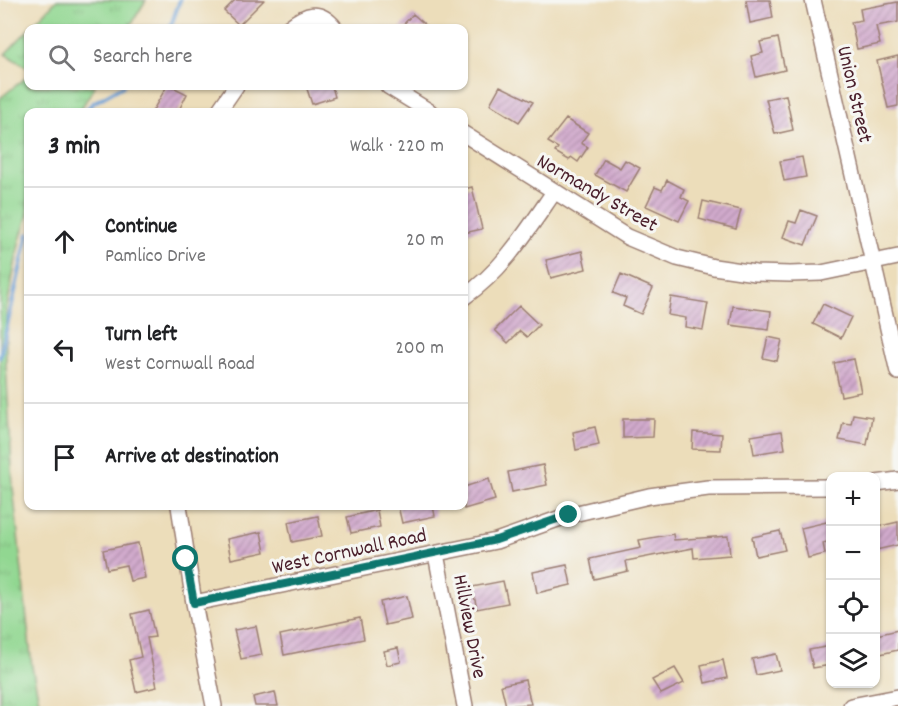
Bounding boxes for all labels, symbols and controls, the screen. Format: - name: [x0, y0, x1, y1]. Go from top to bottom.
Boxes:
- search box: [24, 24, 468, 90]
- icon: search: [45, 41, 78, 74]
- text: Search here: [93, 42, 192, 73]
- street label: Union Street: [827, 43, 879, 146]
- text: 3 min: [48, 129, 100, 166]
- text: Walk · 220 m: [350, 133, 444, 161]
- street label: Normandy Street: [530, 148, 663, 242]
- text: Continue: [105, 212, 177, 243]
- icon: ahead: [48, 225, 81, 258]
- text: 20 m: [406, 227, 444, 255]
- text: Pamlico Drive: [105, 243, 206, 271]
- text: Turn left: [105, 320, 177, 351]
- icon: left: [48, 333, 81, 366]
- text: 200 m: [395, 335, 444, 363]
- text: West Cornwall Road: [105, 351, 255, 379]
- icon: arrive: [48, 441, 81, 474]
- text: Arrive at destination: [105, 442, 279, 473]
- map controls: [826, 472, 880, 688]
- button: +: [826, 472, 880, 526]
- route end: [555, 501, 581, 527]
- street label: West Cornwall Road: [270, 522, 430, 584]
- button: −: [826, 526, 880, 580]
- route start: [172, 545, 198, 571]
- street label: Hillview Drive: [443, 572, 493, 681]
- button: locate: [826, 580, 880, 634]
- button: layers: [826, 634, 880, 688]

